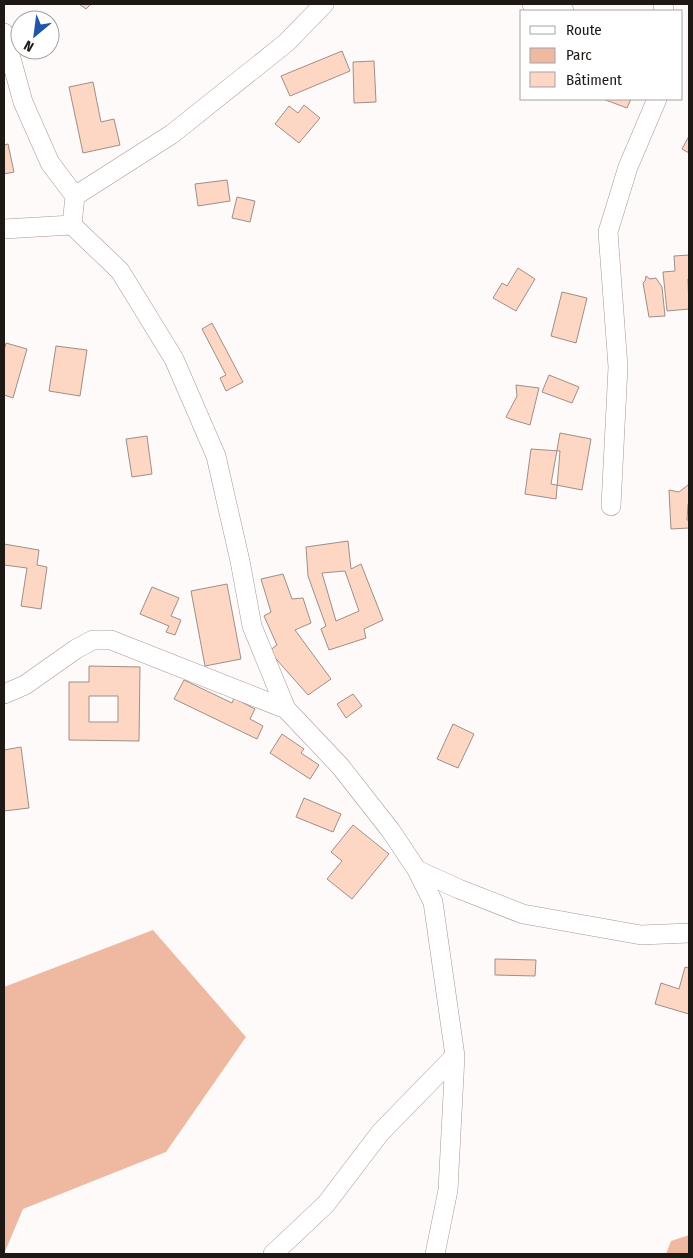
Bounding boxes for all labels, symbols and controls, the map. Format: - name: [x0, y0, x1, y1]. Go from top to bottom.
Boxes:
- north arrow: [10, 10, 60, 60]
- legend: [520, 10, 683, 100]
- text: Route: [566, 21, 602, 39]
- text: N: [21, 36, 37, 55]
- text: Parc: [566, 46, 592, 64]
- text: Bâtiment: [566, 71, 622, 89]

